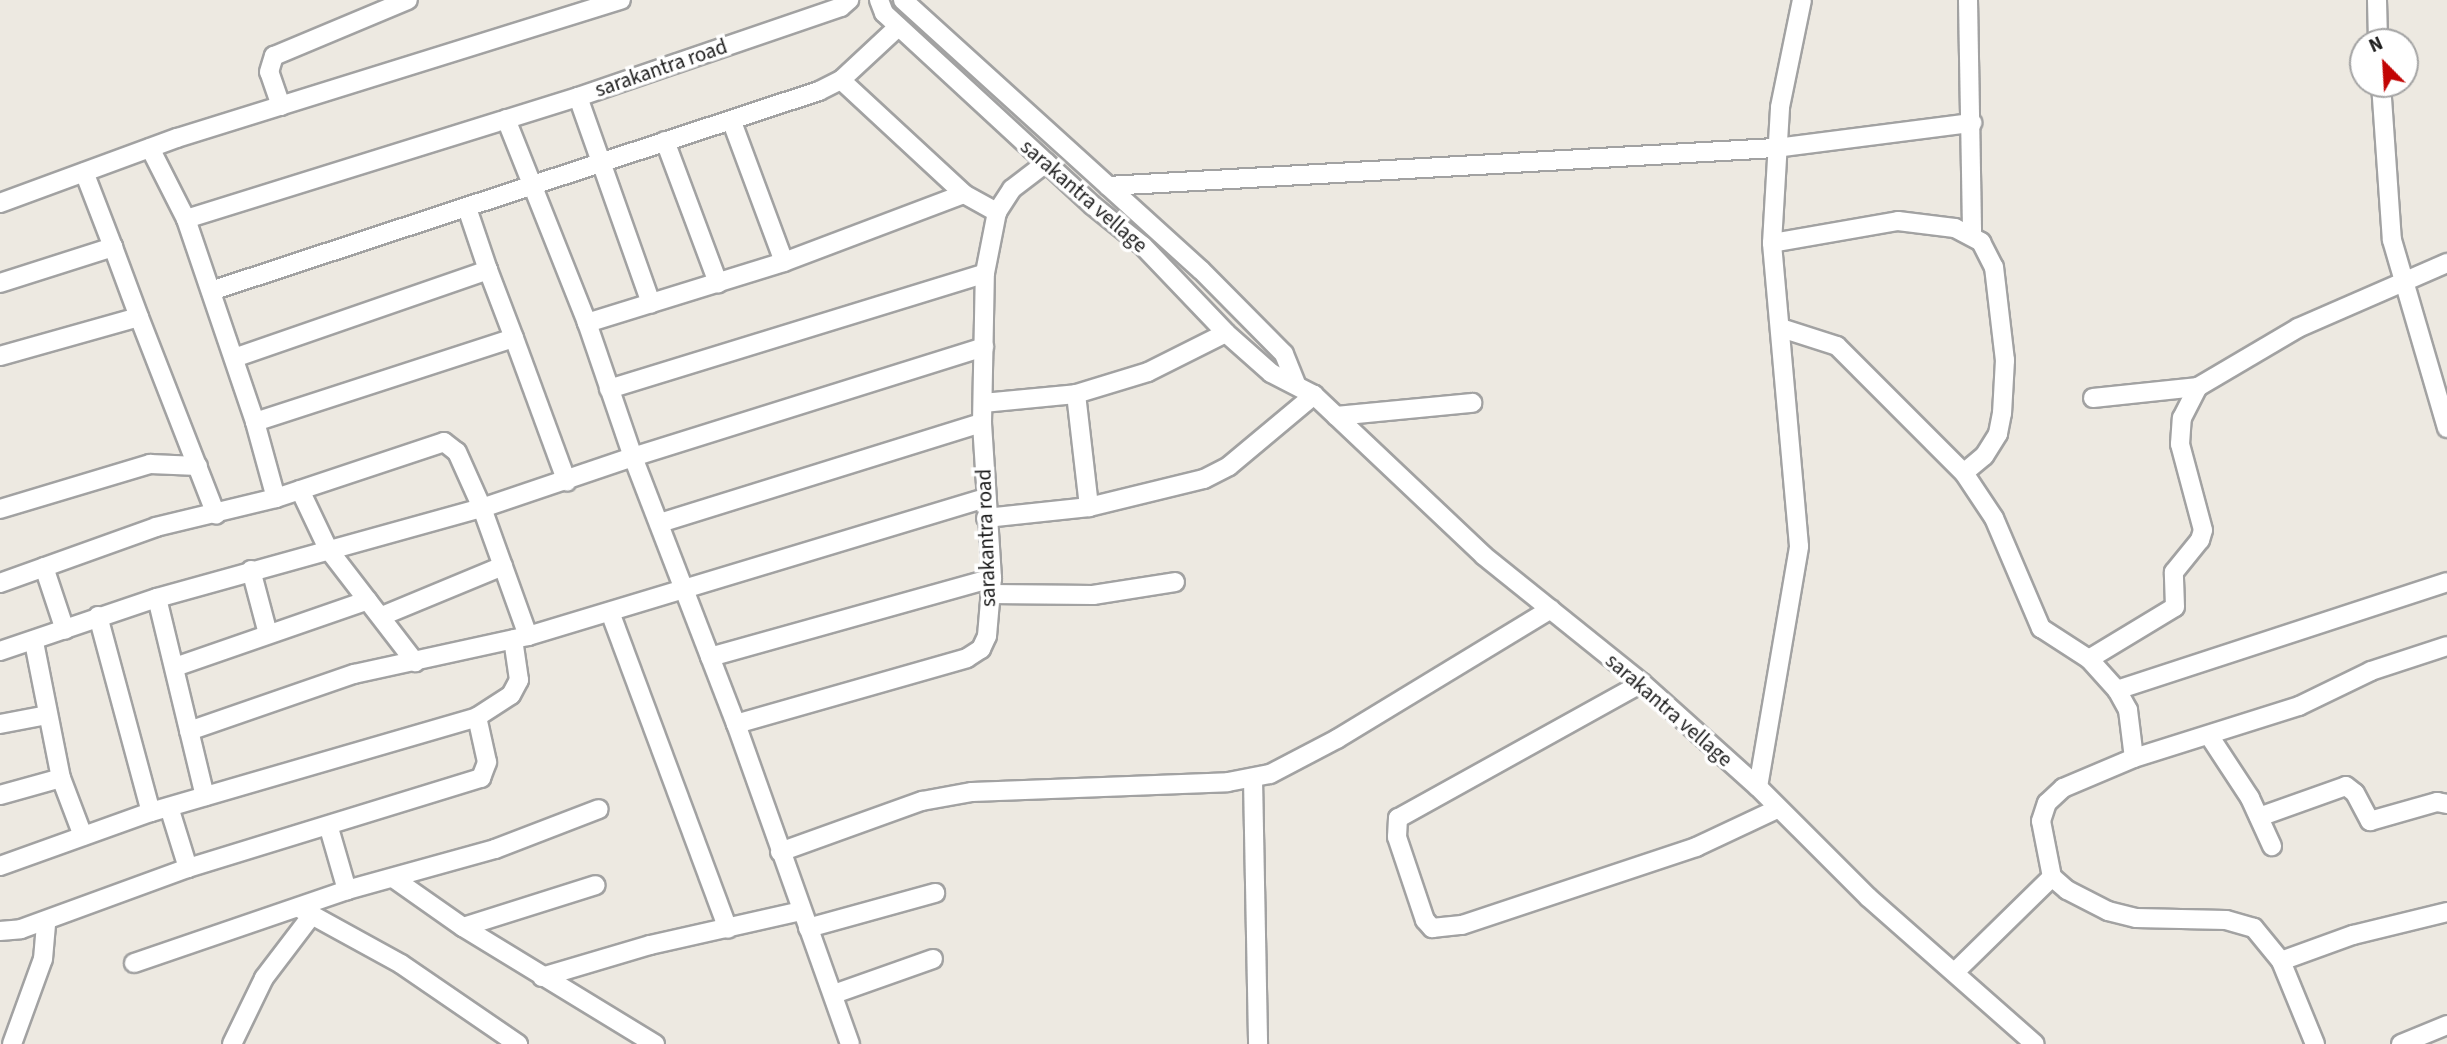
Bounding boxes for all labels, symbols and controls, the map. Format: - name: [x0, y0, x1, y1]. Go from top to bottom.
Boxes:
- north arrow: [2349, 28, 2419, 98]
- text: N: [2365, 30, 2387, 60]
- street label: sarakantra road: [592, 34, 730, 102]
- street label: sarakantra vellage: [1015, 134, 1153, 258]
- street label: sarakantra road: [971, 469, 1001, 607]
- street label: sarakantra vellage: [1600, 648, 1738, 772]

